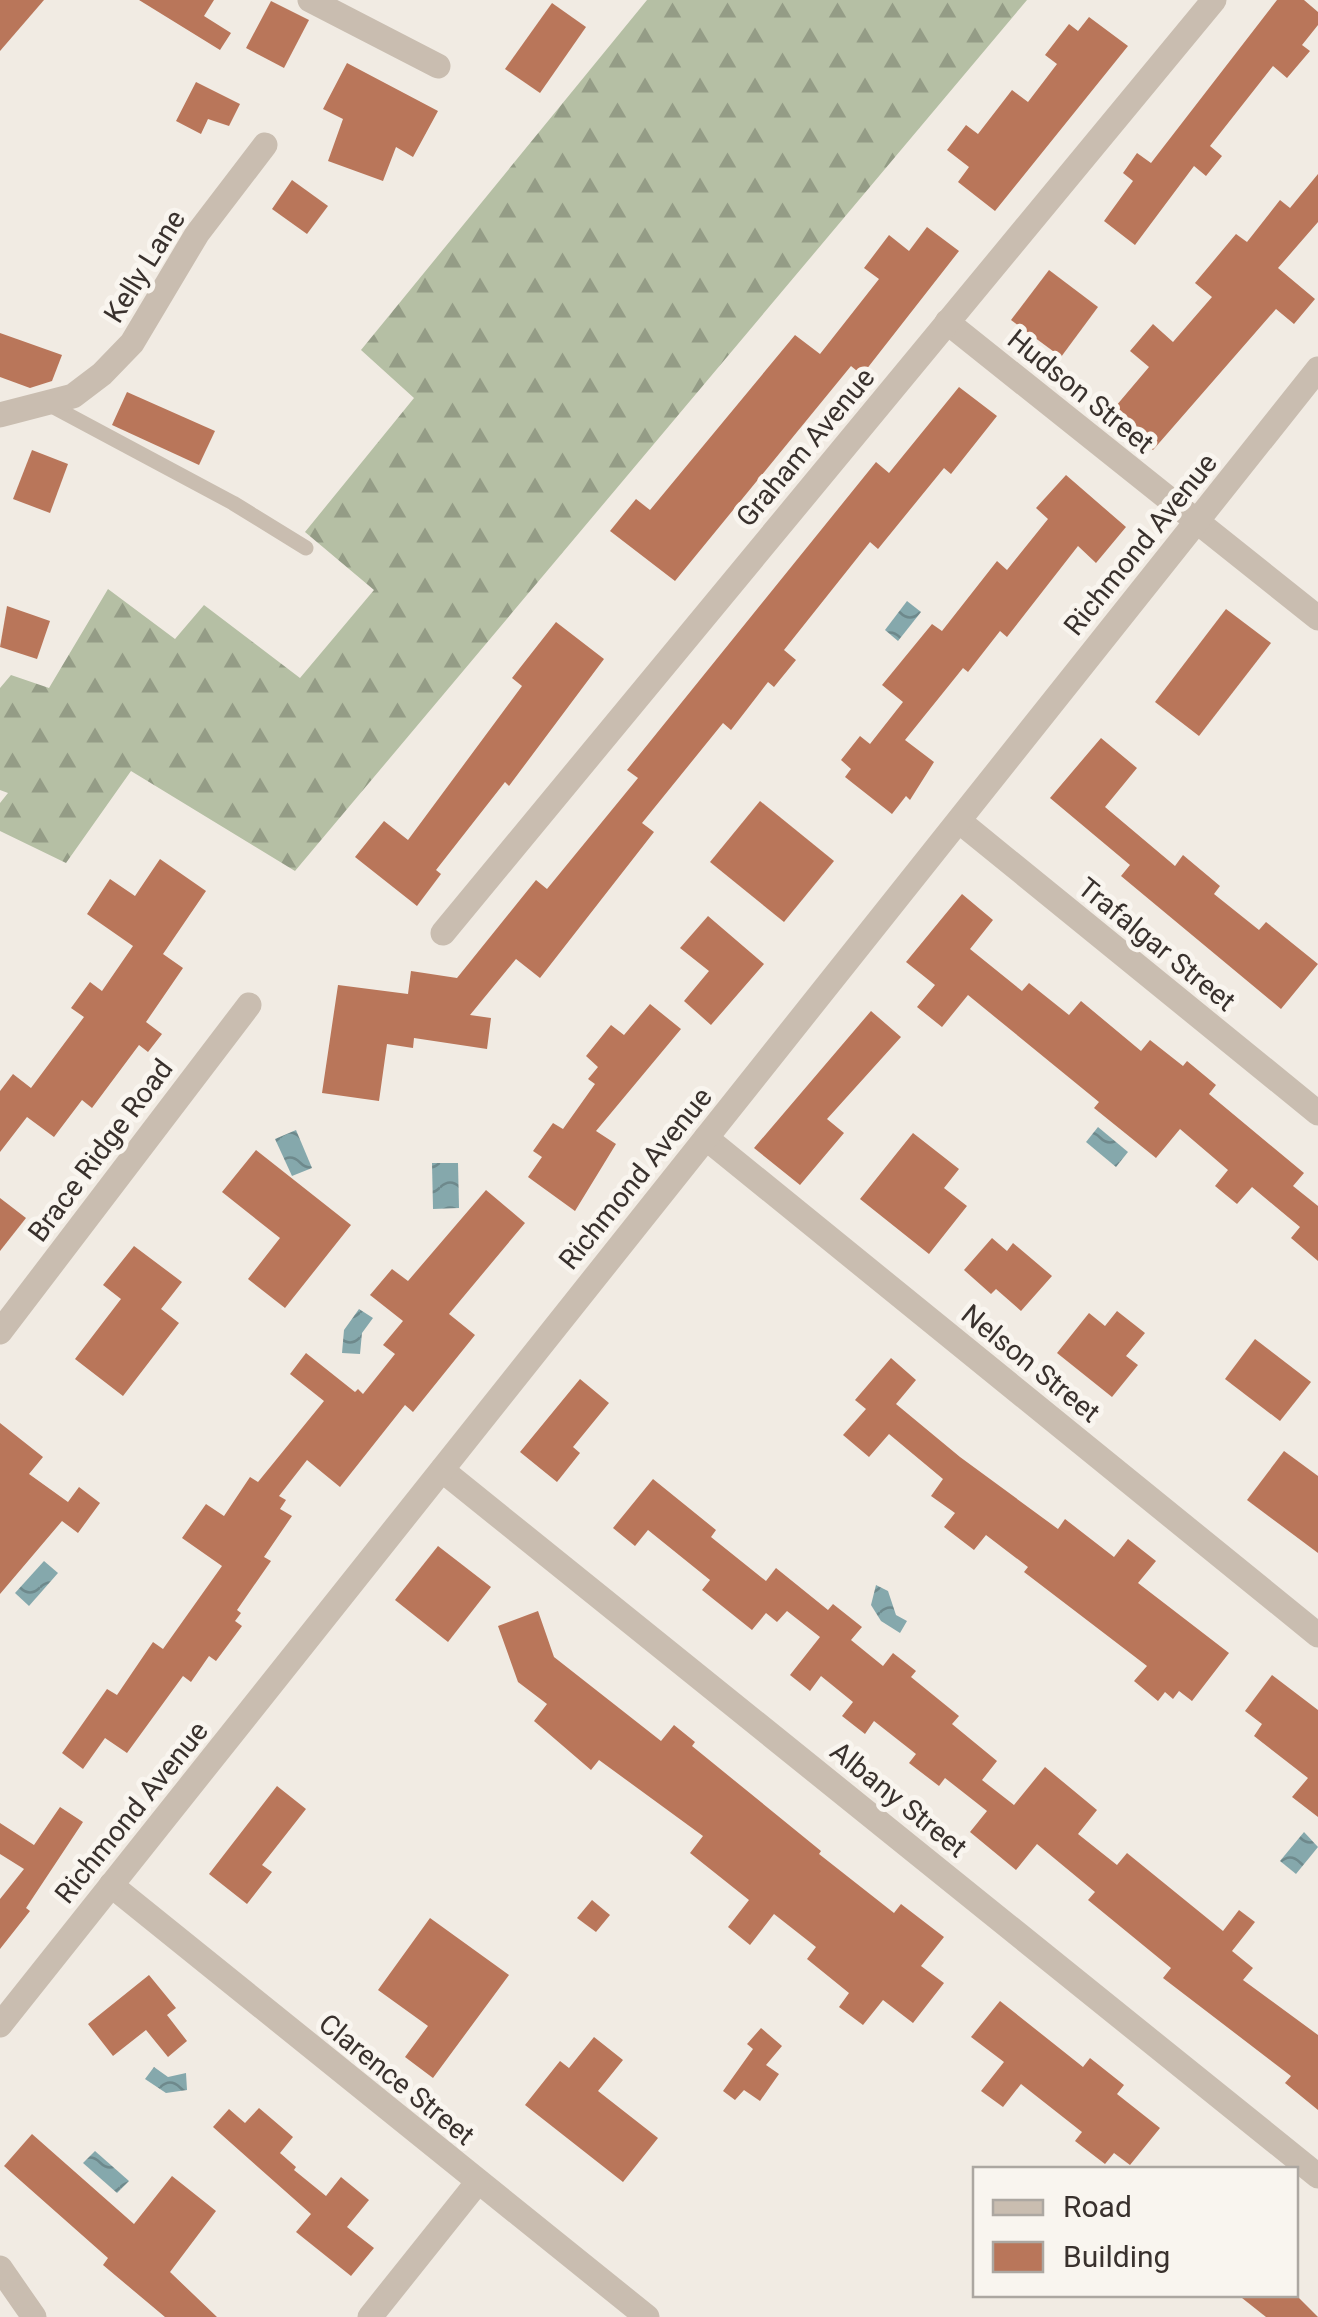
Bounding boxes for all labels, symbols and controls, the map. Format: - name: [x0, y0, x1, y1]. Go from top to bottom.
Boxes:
- street label: Kelly Lane: [97, 204, 192, 329]
- street label: Hudson Street: [1001, 323, 1160, 460]
- street label: Graham Avenue: [729, 361, 881, 533]
- street label: Richmond Avenue: [1057, 447, 1224, 642]
- street label: Trafalgar Street: [1071, 871, 1242, 1018]
- street label: Brace Ridge Road: [21, 1053, 180, 1248]
- street label: Richmond Avenue: [552, 1081, 719, 1276]
- street label: Nelson Street: [955, 1298, 1106, 1429]
- street label: Richmond Avenue: [48, 1715, 215, 1910]
- street label: Albany Street: [824, 1734, 973, 1864]
- street label: Clarence Street: [312, 2007, 481, 2152]
- legend: [973, 2167, 1298, 2297]
- text: Road: [1063, 2189, 1132, 2224]
- text: Building: [1063, 2239, 1170, 2274]

